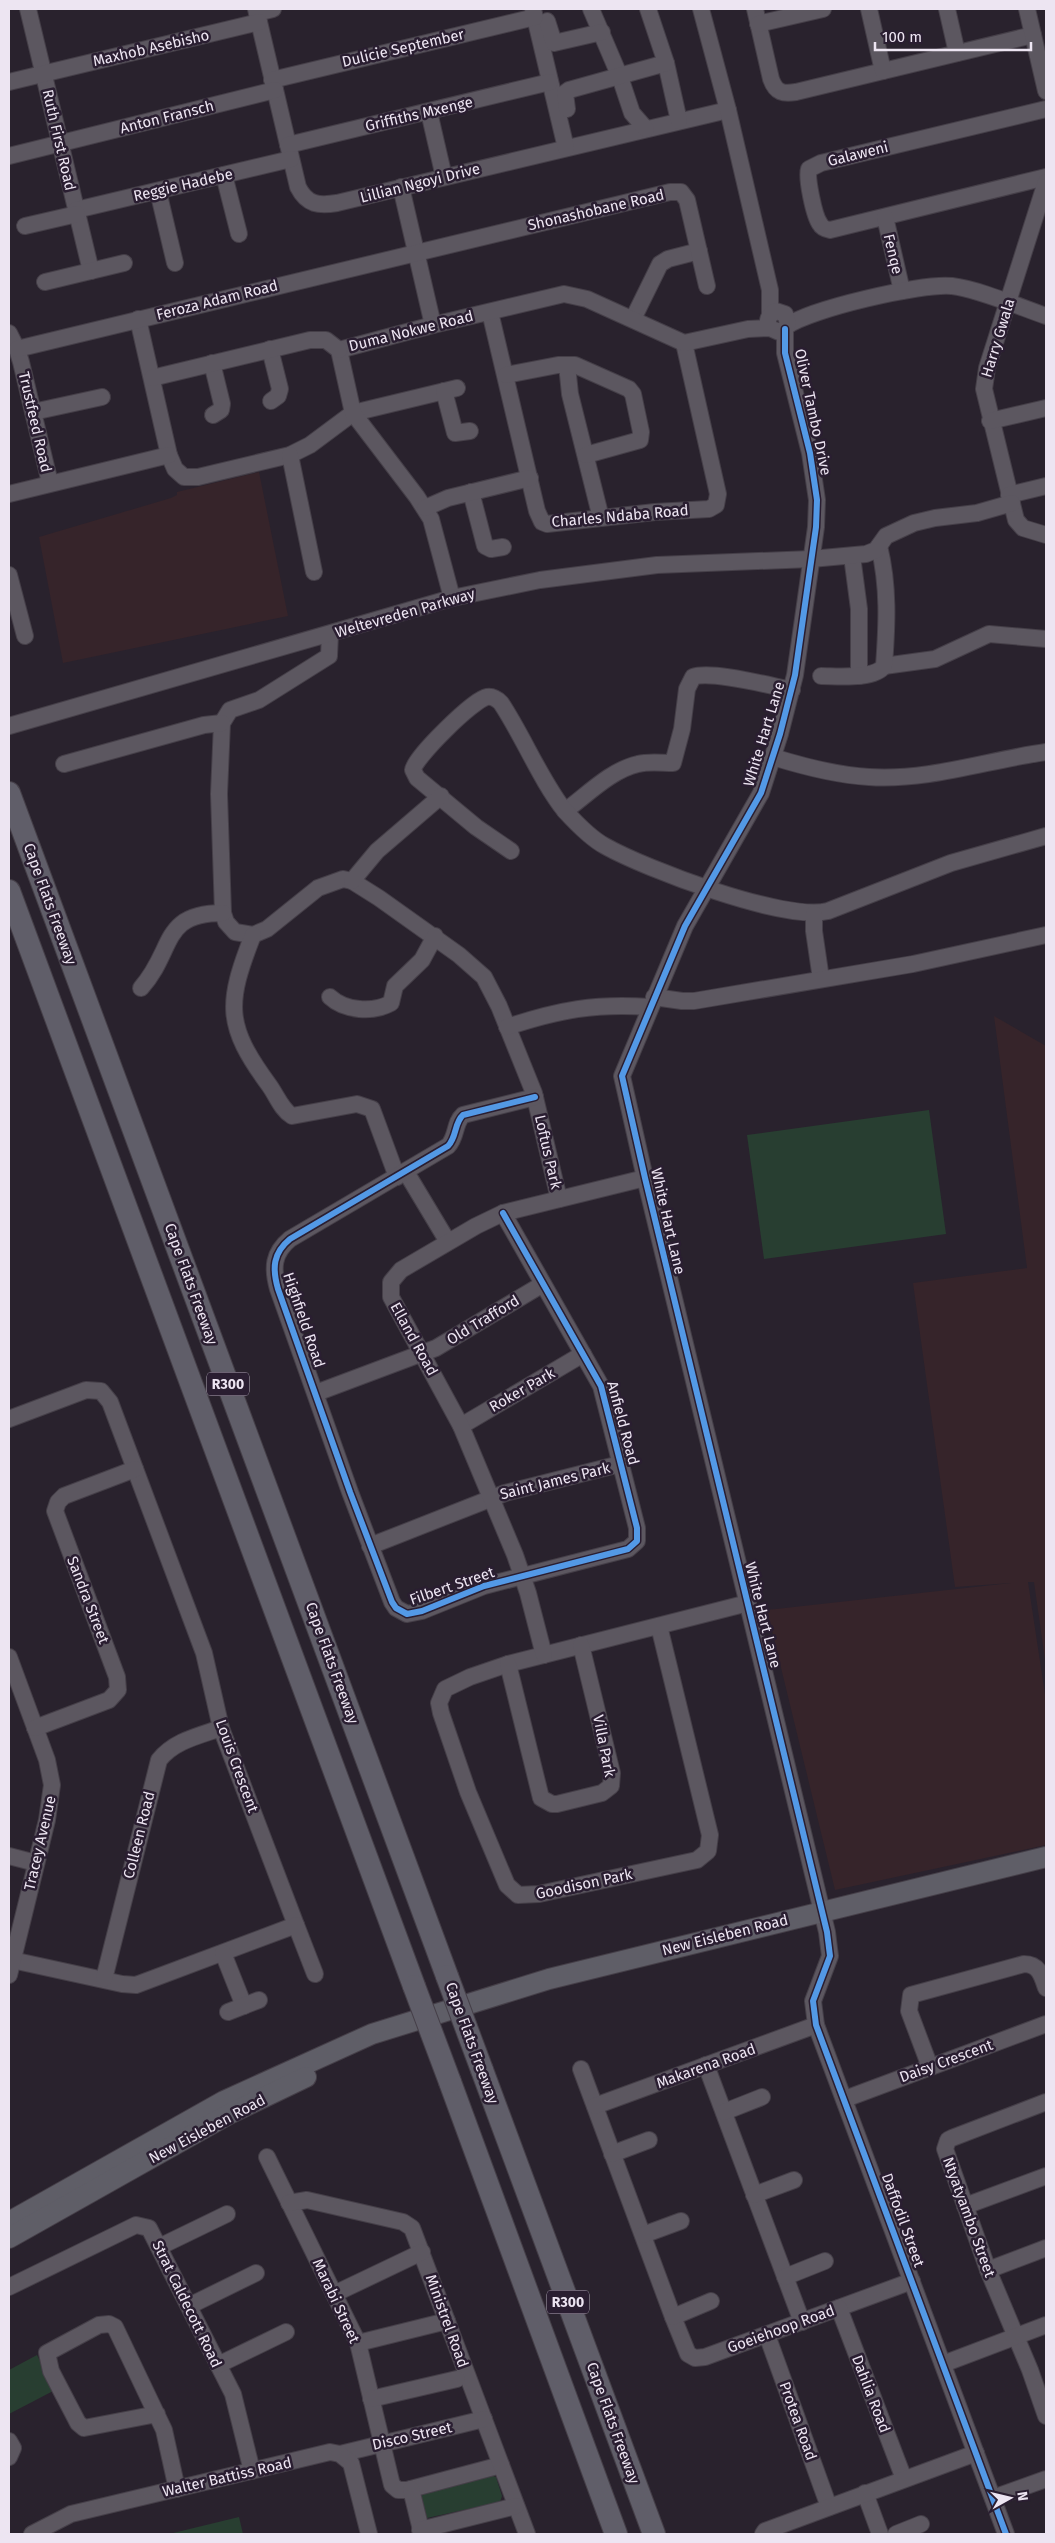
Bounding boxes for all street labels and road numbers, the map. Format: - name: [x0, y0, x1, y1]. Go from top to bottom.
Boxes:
- street label: Dulicie September: [340, 25, 466, 71]
- street label: Maxhob Asebisho: [91, 26, 211, 70]
- street label: Ruth First Road: [39, 87, 79, 193]
- street label: Griffiths Mxenge: [363, 93, 475, 135]
- street label: Anton Fransch: [118, 97, 216, 137]
- street label: Galaweni: [826, 138, 890, 170]
- street label: Lillian Ngoyi Drive: [358, 159, 482, 207]
- street label: Reggie Hadebe: [131, 165, 235, 205]
- street label: Shonashobane Road: [526, 186, 666, 234]
- street label: Fenqe: [880, 232, 906, 276]
- street label: Feroza Adam Road: [154, 276, 280, 324]
- street label: Harry Gwala: [977, 296, 1019, 380]
- street label: Duma Nokwe Road: [347, 307, 475, 355]
- street label: Oliver Tambo Drive: [791, 347, 835, 477]
- street label: Trustfeed Road: [15, 370, 55, 474]
- street label: Charles Ndaba Road: [551, 501, 689, 531]
- street label: Weltevreden Parkway: [333, 584, 477, 642]
- street label: White Hart Lane: [739, 679, 789, 789]
- street label: Cape Flats Freeway: [20, 841, 81, 968]
- street label: Loftus Park: [531, 1113, 565, 1191]
- street label: White Hart Lane: [647, 1166, 689, 1276]
- street label: Cape Flats Freeway: [161, 1221, 222, 1348]
- street label: Highfield Road: [279, 1270, 329, 1370]
- street label: Old Trafford: [443, 1291, 523, 1349]
- street label: Elland Road: [386, 1299, 442, 1379]
- street label: Roker Park: [486, 1364, 558, 1416]
- road number: R300: [207, 1372, 249, 1396]
- street label: Anfield Road: [603, 1379, 643, 1467]
- street label: Saint James Park: [498, 1459, 612, 1503]
- street label: Sandra Street: [63, 1554, 113, 1647]
- street label: White Hart Lane: [741, 1560, 785, 1670]
- street label: Filbert Street: [407, 1563, 497, 1609]
- street label: Cape Flats Freeway: [302, 1600, 363, 1727]
- street label: Villa Park: [589, 1713, 619, 1779]
- street label: Louis Crescent: [212, 1717, 262, 1816]
- street label: Colleen Road: [119, 1790, 159, 1880]
- street label: Tracey Avenue: [20, 1794, 60, 1892]
- street label: Goodison Park: [534, 1865, 634, 1903]
- street label: New Eisleben Road: [660, 1911, 790, 1959]
- street label: Cape Flats Freeway: [442, 1980, 503, 2107]
- street label: Daisy Crescent: [897, 2036, 996, 2086]
- street label: Makarena Road: [654, 2040, 758, 2092]
- street label: New Eisleben Road: [146, 2091, 268, 2167]
- street label: Ntyatyambo Street: [939, 2154, 999, 2280]
- street label: Daffodil Street: [878, 2171, 929, 2270]
- street label: Strat Caldecott Road: [148, 2238, 226, 2370]
- street label: Marabi Street: [309, 2256, 364, 2347]
- street label: Ministrel Road: [422, 2272, 472, 2370]
- road number: R300: [547, 2290, 589, 2314]
- street label: Goeiehoop Road: [725, 2301, 837, 2357]
- street label: Dahlia Road: [848, 2353, 894, 2435]
- street label: Cape Flats Freeway: [583, 2360, 644, 2487]
- street label: Protea Road: [775, 2379, 821, 2463]
- street label: Disco Street: [370, 2418, 454, 2454]
- street label: Walter Battiss Road: [161, 2453, 293, 2501]

